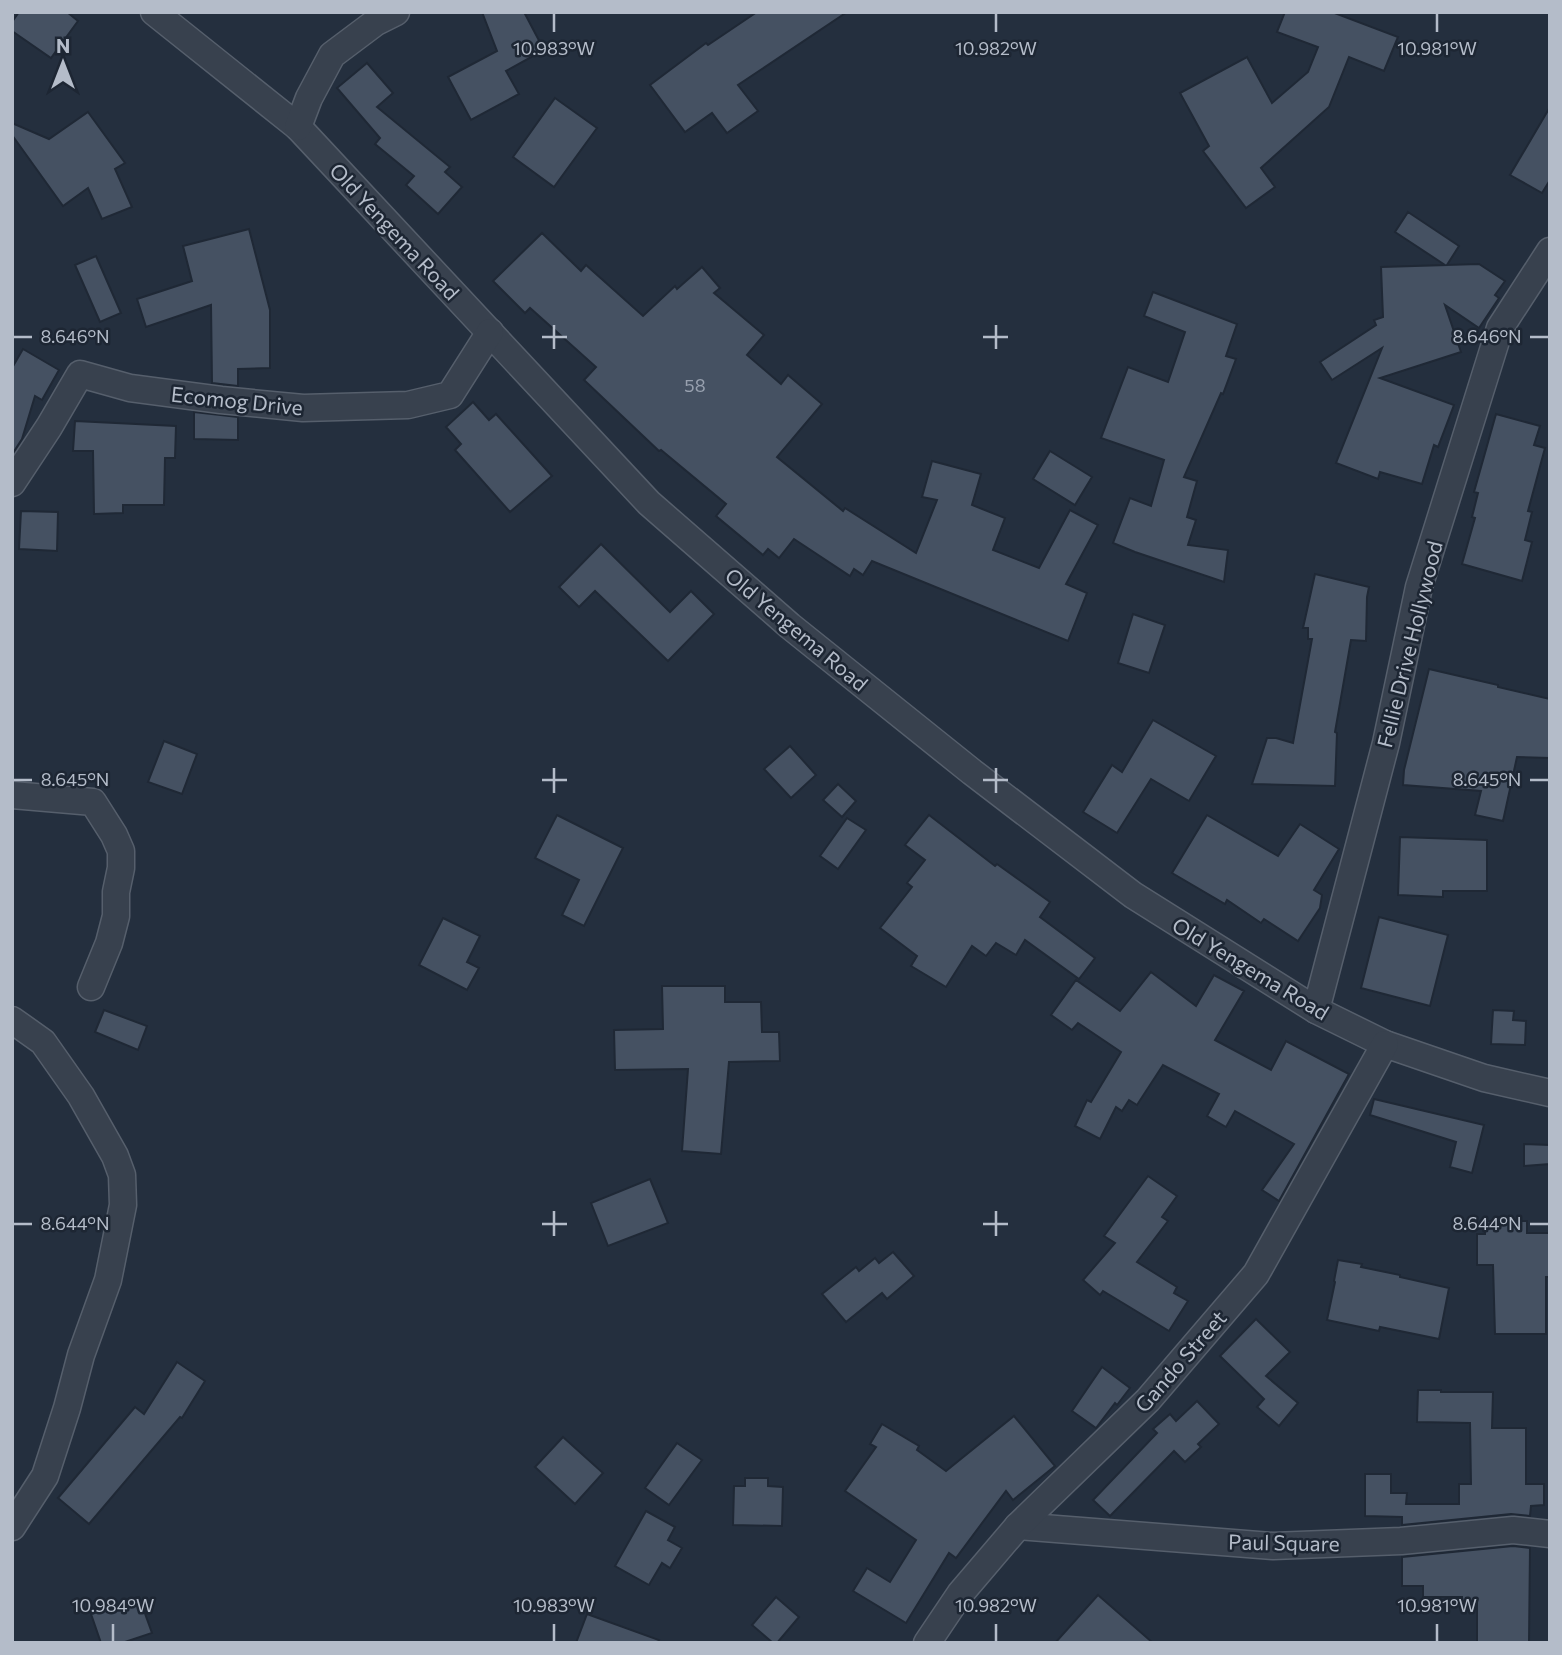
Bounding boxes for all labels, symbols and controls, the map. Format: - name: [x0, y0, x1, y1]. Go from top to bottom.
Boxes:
- north arrow: [28, 28, 98, 98]
- text: N: [56, 34, 70, 57]
- text: 10.983°W: [513, 37, 595, 59]
- text: 10.982°W: [955, 37, 1037, 59]
- text: 10.981°W: [1397, 37, 1477, 59]
- street label: Old Yengema Road: [325, 157, 465, 305]
- text: 8.646°N: [40, 325, 110, 347]
- text: 8.646°N: [1452, 325, 1522, 347]
- house number: 58: [684, 374, 706, 396]
- street label: Ecomog Drive: [170, 381, 304, 419]
- street label: Fellie Drive Hollywood: [1371, 538, 1447, 750]
- street label: Old Yengema Road: [721, 562, 873, 696]
- text: 8.645°N: [41, 768, 109, 790]
- text: 8.645°N: [1453, 768, 1521, 790]
- street label: Old Yengema Road: [1168, 911, 1334, 1025]
- text: 8.644°N: [40, 1212, 110, 1234]
- text: 8.644°N: [1452, 1212, 1522, 1234]
- street label: Gando Street: [1129, 1305, 1231, 1417]
- street label: Paul Square: [1228, 1529, 1340, 1555]
- text: 10.984°W: [72, 1594, 154, 1616]
- text: 10.983°W: [513, 1594, 595, 1616]
- text: 10.982°W: [955, 1594, 1037, 1616]
- text: 10.981°W: [1397, 1594, 1477, 1616]

